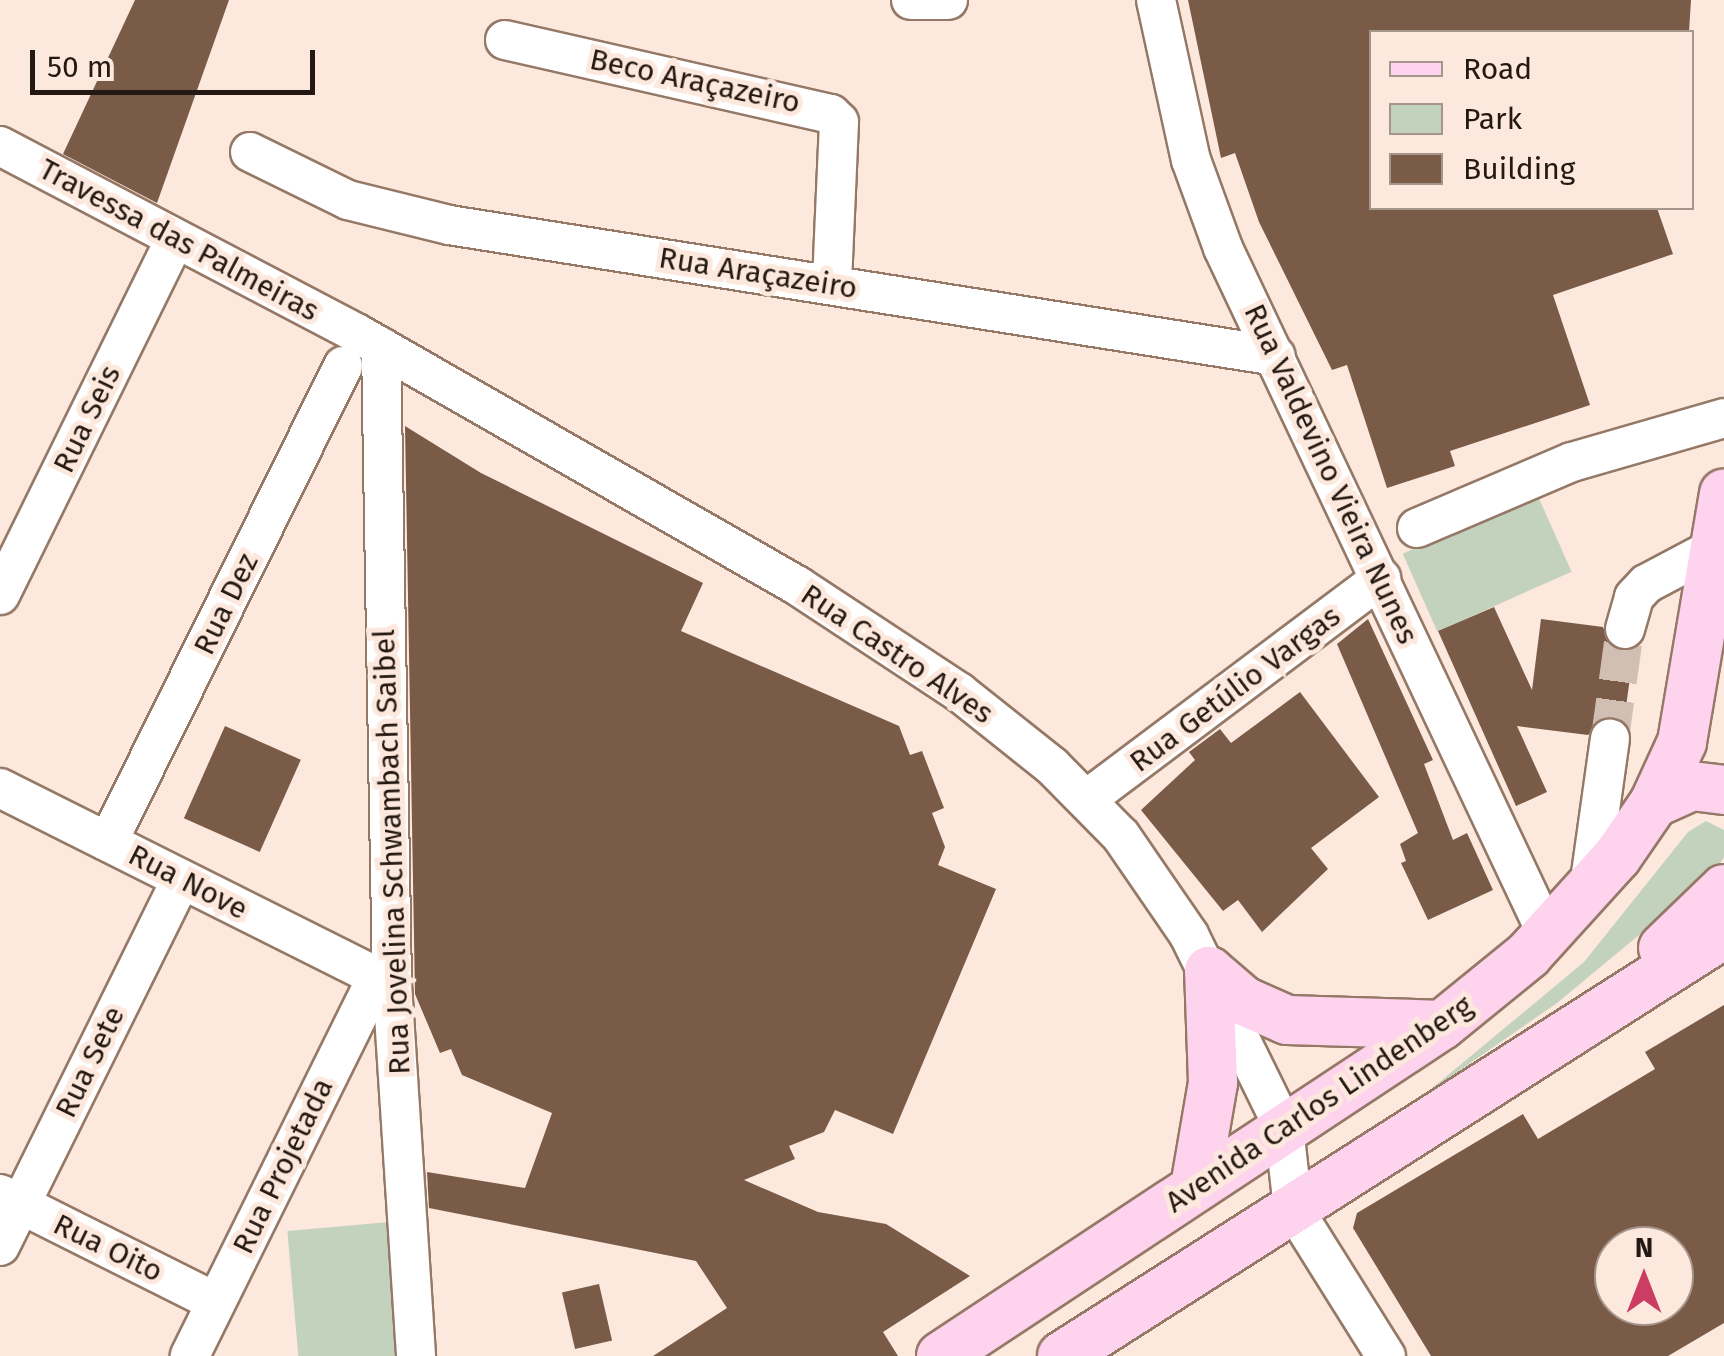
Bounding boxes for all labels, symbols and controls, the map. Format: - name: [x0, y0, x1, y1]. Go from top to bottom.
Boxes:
- scale bar: [35, 30, 320, 92]
- legend: [1369, 30, 1694, 210]
- street label: Beco Araçazeiro: [587, 41, 803, 121]
- text: 50 m: [47, 49, 112, 85]
- text: Road: [1463, 51, 1532, 87]
- text: Park: [1463, 101, 1522, 137]
- street label: Travessa das Palmeiras: [33, 151, 325, 329]
- text: Building: [1463, 151, 1575, 187]
- street label: Rua Araçazeiro: [656, 240, 860, 306]
- street label: Rua Valdevino Vieira Nunes: [1236, 298, 1426, 650]
- street label: Rua Seis: [46, 359, 128, 479]
- street label: Rua Dez: [186, 547, 266, 661]
- street label: Rua Castro Alves: [794, 576, 1000, 732]
- street label: Rua Getúlio Vargas: [1123, 598, 1347, 780]
- street label: Rua Jovelina Schwambach Saibel: [366, 629, 418, 1075]
- street label: Rua Nove: [122, 837, 254, 927]
- street label: Avenida Carlos Lindenberg: [1159, 988, 1479, 1220]
- street label: Rua Sete: [48, 1000, 132, 1124]
- street label: Rua Projetada: [225, 1072, 341, 1260]
- street label: Rua Oito: [48, 1206, 168, 1290]
- north arrow: [1594, 1226, 1694, 1326]
- text: N: [1635, 1231, 1653, 1264]

